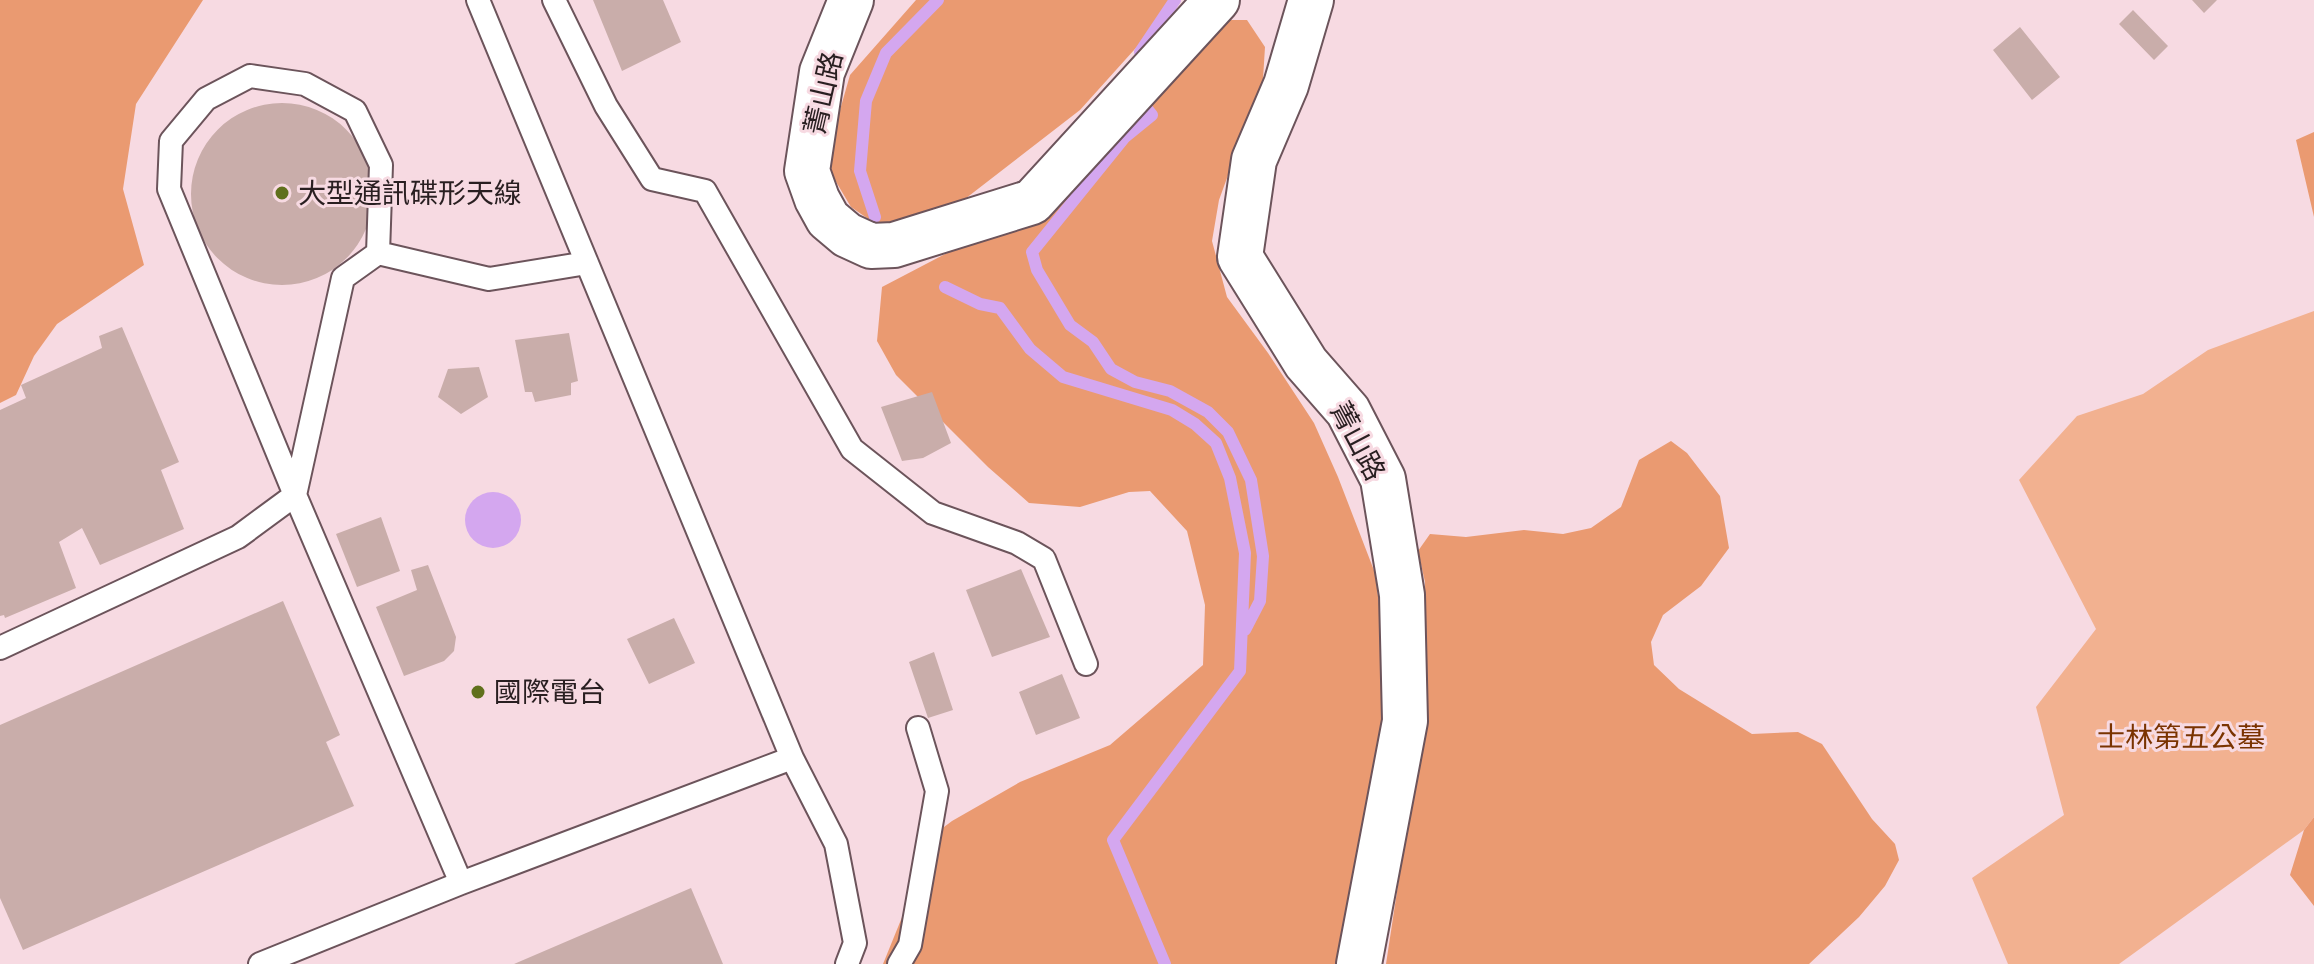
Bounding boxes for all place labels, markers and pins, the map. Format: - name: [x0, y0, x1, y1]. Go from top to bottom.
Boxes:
- place label: 大型通訊碟形天線: [298, 175, 522, 211]
- marker: 大型通訊碟形天線: [273, 184, 291, 202]
- place label: 國際電台: [494, 674, 606, 710]
- marker: 國際電台: [469, 683, 487, 701]

